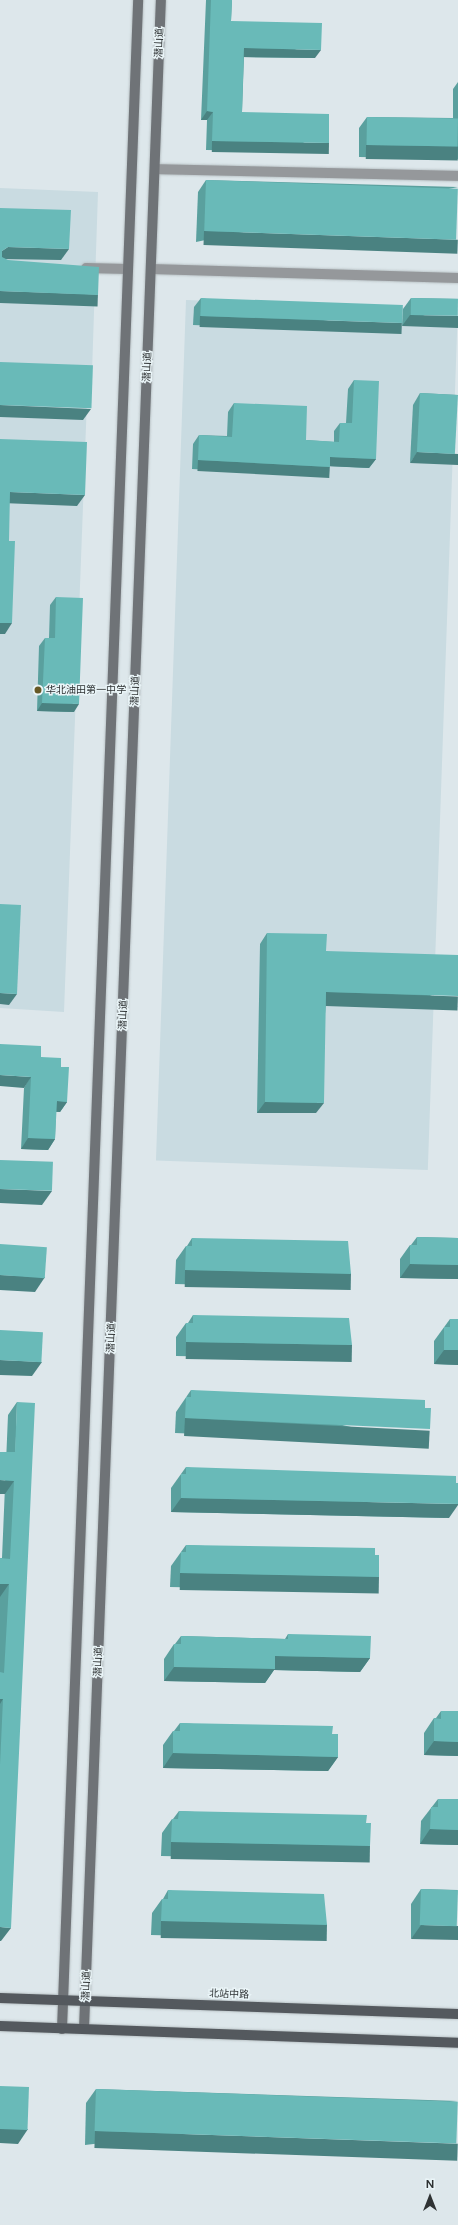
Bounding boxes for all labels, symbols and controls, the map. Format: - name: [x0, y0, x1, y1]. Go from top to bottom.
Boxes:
- street label: 潜山道: [152, 28, 166, 58]
- street label: 潜山道: [140, 352, 154, 382]
- street label: 潜山道: [128, 676, 142, 706]
- place label: 华北油田第一中学: [46, 684, 126, 696]
- marker: 华北油田第一中学: [33, 685, 43, 695]
- street label: 潜山道: [116, 1000, 130, 1030]
- street label: 潜山道: [104, 1323, 118, 1353]
- street label: 潜山道: [91, 1647, 105, 1677]
- street label: 潜山道: [79, 1971, 93, 2001]
- street label: 北站中路: [209, 1987, 249, 2001]
- north arrow: [410, 2177, 450, 2217]
- text: N: [426, 2178, 434, 2191]

